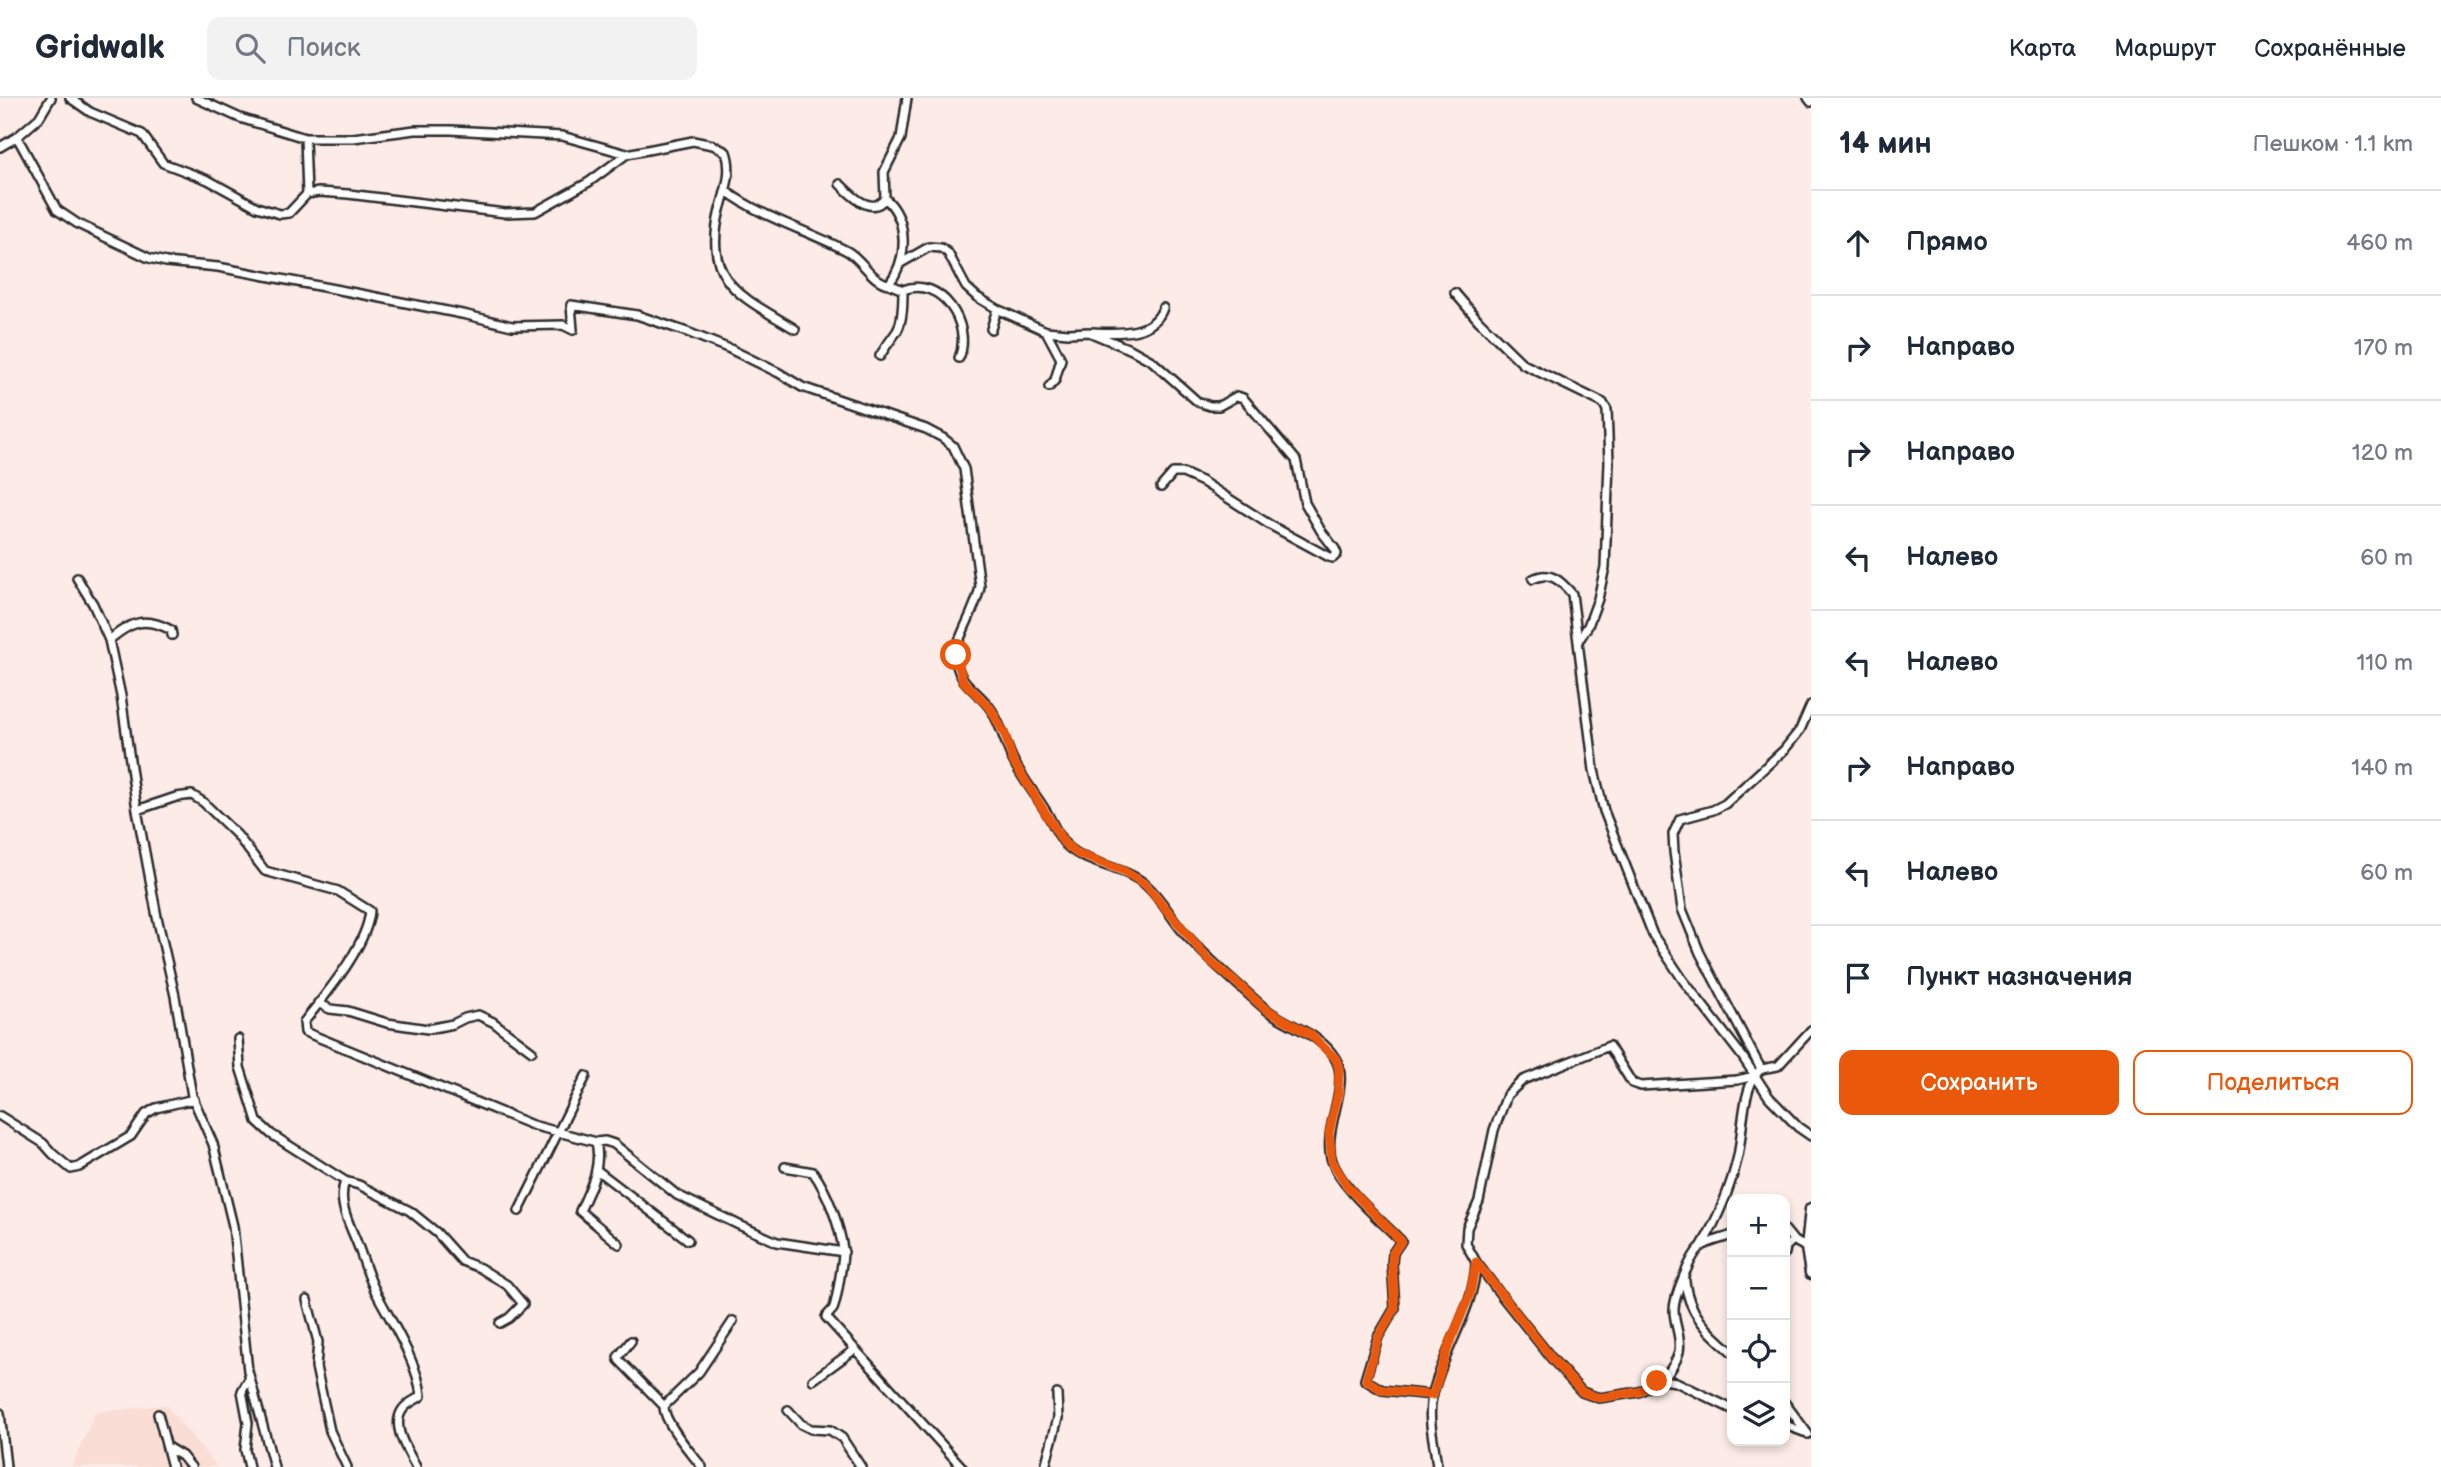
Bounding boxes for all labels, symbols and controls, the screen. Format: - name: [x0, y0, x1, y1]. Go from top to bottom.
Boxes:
- search box: [207, 17, 697, 80]
- text: Gridwalk: [35, 28, 165, 68]
- icon: search: [231, 29, 269, 67]
- text: Поиск: [287, 33, 361, 64]
- text: Карта: [2009, 34, 2076, 63]
- text: Маршрут: [2114, 34, 2216, 63]
- text: Сохранённые: [2254, 34, 2406, 63]
- text: 14 мин: [1839, 126, 1932, 162]
- text: Пешком · 1.1 km: [2252, 130, 2413, 158]
- icon: ahead: [1839, 224, 1877, 262]
- text: Прямо: [1906, 227, 1988, 258]
- text: 460 m: [2346, 229, 2413, 257]
- icon: right: [1839, 329, 1877, 367]
- text: Направо: [1906, 332, 2015, 363]
- text: 170 m: [2354, 334, 2413, 362]
- icon: right: [1839, 434, 1877, 472]
- text: Направо: [1906, 437, 2015, 468]
- text: 120 m: [2352, 439, 2413, 467]
- icon: left: [1839, 539, 1877, 577]
- text: Налево: [1906, 542, 1998, 573]
- text: 60 m: [2360, 544, 2413, 572]
- route start: [940, 639, 971, 670]
- icon: left: [1839, 644, 1877, 682]
- text: Налево: [1906, 647, 1998, 678]
- text: 110 m: [2356, 649, 2413, 677]
- icon: right: [1839, 749, 1877, 787]
- text: Направо: [1906, 752, 2015, 783]
- text: 140 m: [2351, 754, 2413, 782]
- icon: left: [1839, 854, 1877, 892]
- text: Налево: [1906, 857, 1998, 888]
- text: 60 m: [2360, 859, 2413, 887]
- icon: arrive: [1839, 959, 1877, 997]
- text: Пункт назначения: [1906, 962, 2132, 993]
- button: Сохранить: [1839, 1050, 2119, 1115]
- button: Поделиться: [2133, 1050, 2413, 1115]
- map controls: [1727, 1194, 1790, 1446]
- button: +: [1727, 1194, 1790, 1257]
- button: −: [1727, 1257, 1790, 1320]
- button: locate: [1727, 1320, 1790, 1383]
- route end: [1641, 1365, 1672, 1396]
- button: layers: [1727, 1383, 1790, 1446]

